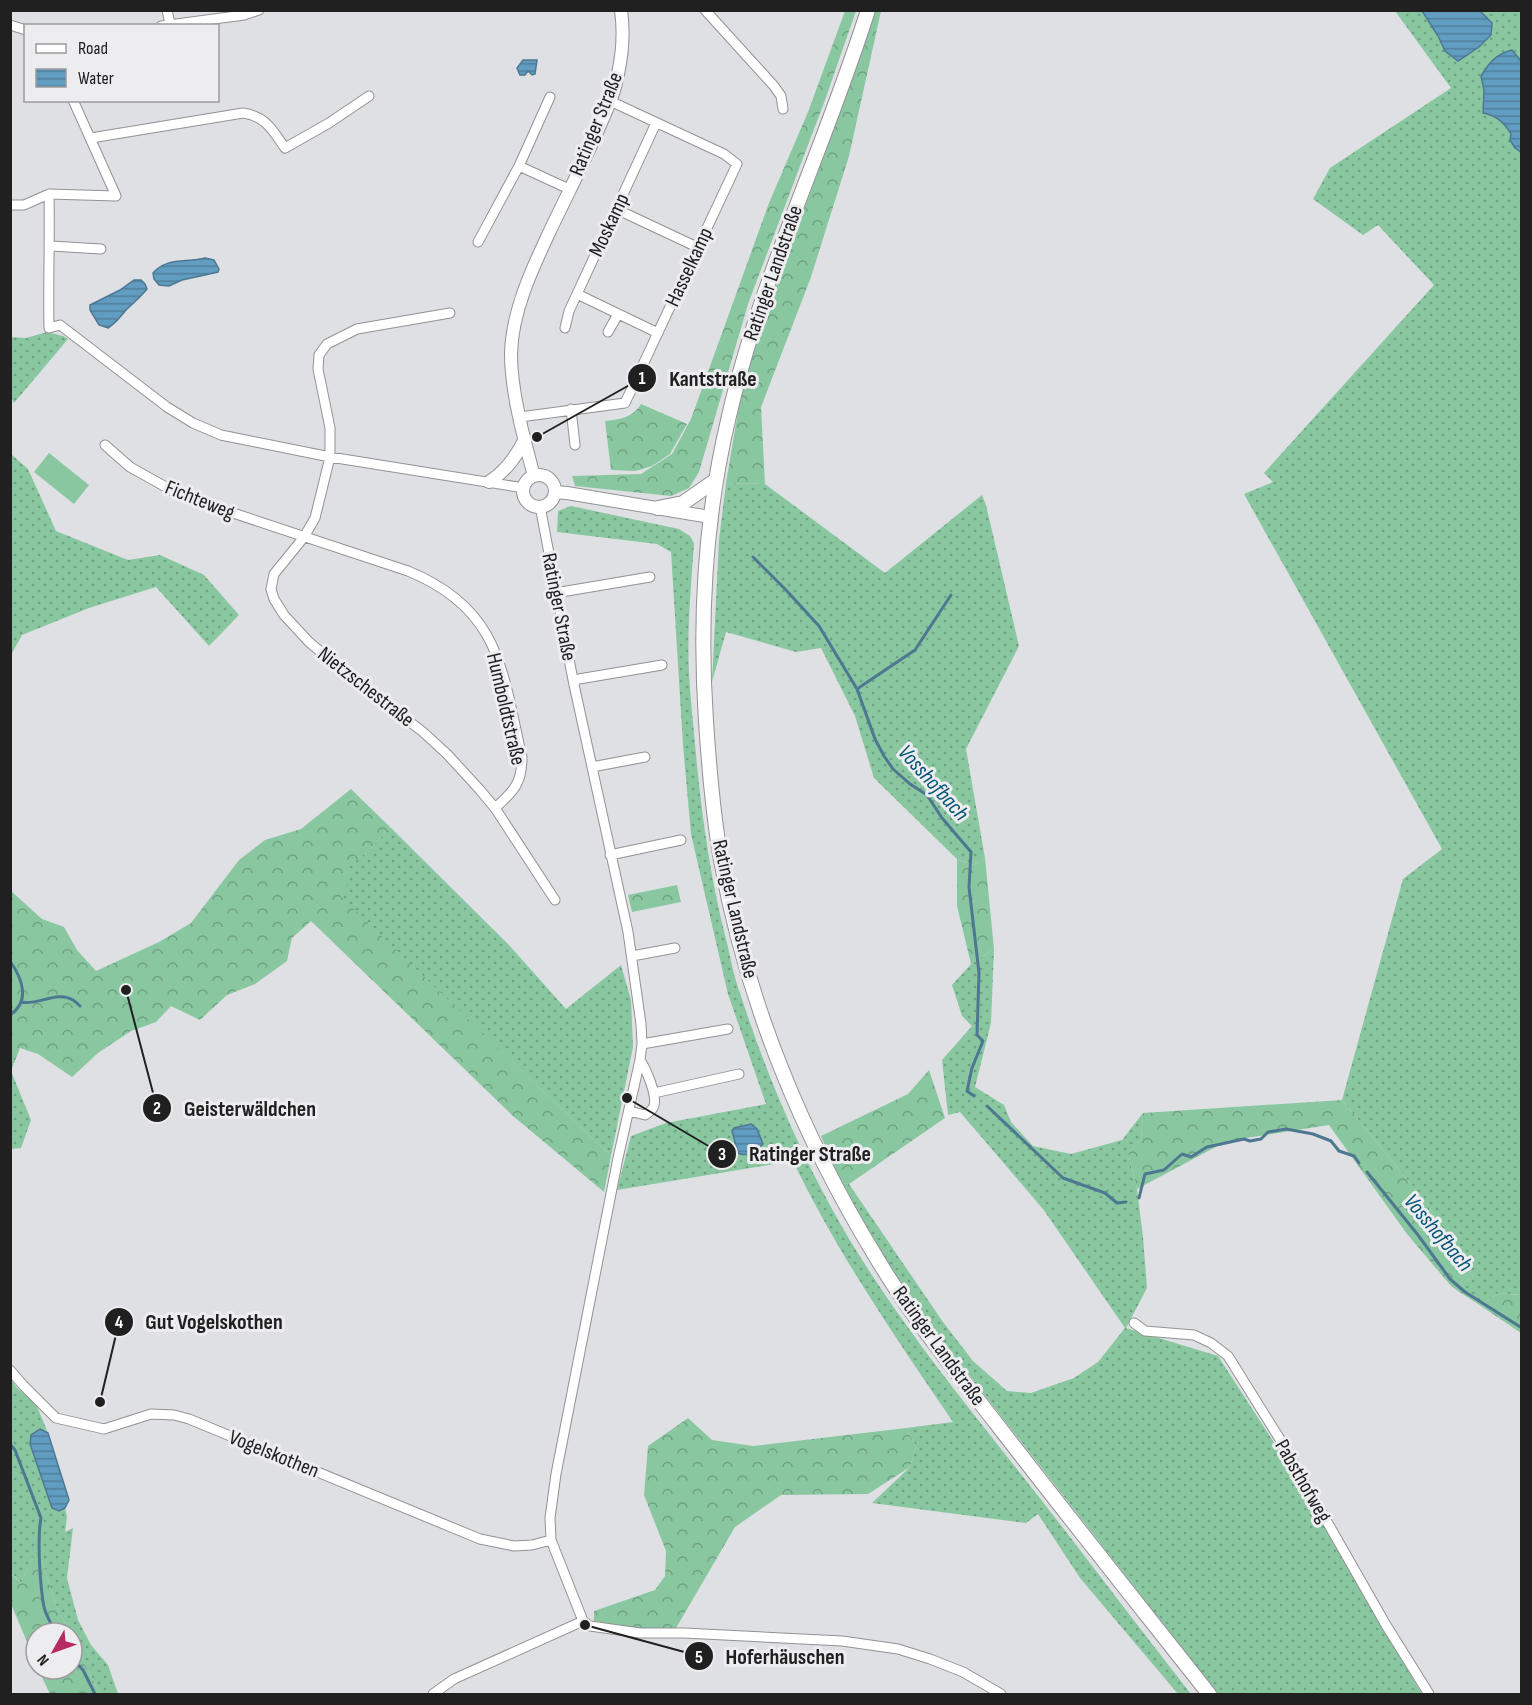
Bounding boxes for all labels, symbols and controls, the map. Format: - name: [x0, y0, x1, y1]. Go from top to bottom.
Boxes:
- legend: [24, 24, 219, 102]
- text: Road: [78, 38, 108, 59]
- text: Water: [78, 68, 114, 89]
- street label: Ratinger Straße: [564, 69, 628, 179]
- street label: Moskamp: [584, 189, 634, 261]
- street label: Ratinger Landstraße: [738, 202, 808, 344]
- street label: Hasselkamp: [660, 224, 718, 310]
- callout: Kantstraße: [627, 358, 769, 398]
- text: Kantstraße: [669, 366, 757, 393]
- text: 1: [638, 368, 646, 389]
- street label: Fichteweg: [162, 475, 238, 525]
- street label: Ratinger Straße: [536, 551, 582, 663]
- street label: Nietzschestraße: [313, 642, 419, 732]
- street label: Humboldtstraße: [481, 651, 531, 767]
- water label: Vosshofbach: [892, 739, 974, 827]
- street label: Ratinger Landstraße: [707, 837, 763, 981]
- callout: Geisterwäldchen: [142, 1088, 328, 1128]
- text: Geisterwäldchen: [184, 1096, 316, 1123]
- text: 2: [153, 1098, 161, 1119]
- callout: Ratinger Straße: [707, 1134, 883, 1174]
- text: Ratinger Straße: [749, 1141, 871, 1168]
- text: 3: [718, 1144, 726, 1165]
- water label: Vosshofbach: [1398, 1189, 1478, 1277]
- street label: Ratinger Landstraße: [887, 1281, 991, 1411]
- callout: Gut Vogelskothen: [104, 1302, 295, 1342]
- text: Gut Vogelskothen: [145, 1309, 283, 1336]
- text: 4: [115, 1312, 124, 1333]
- street label: Vogelskothen: [225, 1425, 323, 1483]
- street label: Pabsthofweg: [1269, 1435, 1337, 1527]
- north arrow: [24, 1621, 84, 1681]
- callout: Hoferhäuschen: [684, 1636, 857, 1676]
- text: Hoferhäuschen: [725, 1644, 845, 1671]
- text: 5: [695, 1647, 703, 1668]
- text: N: [34, 1650, 54, 1669]

